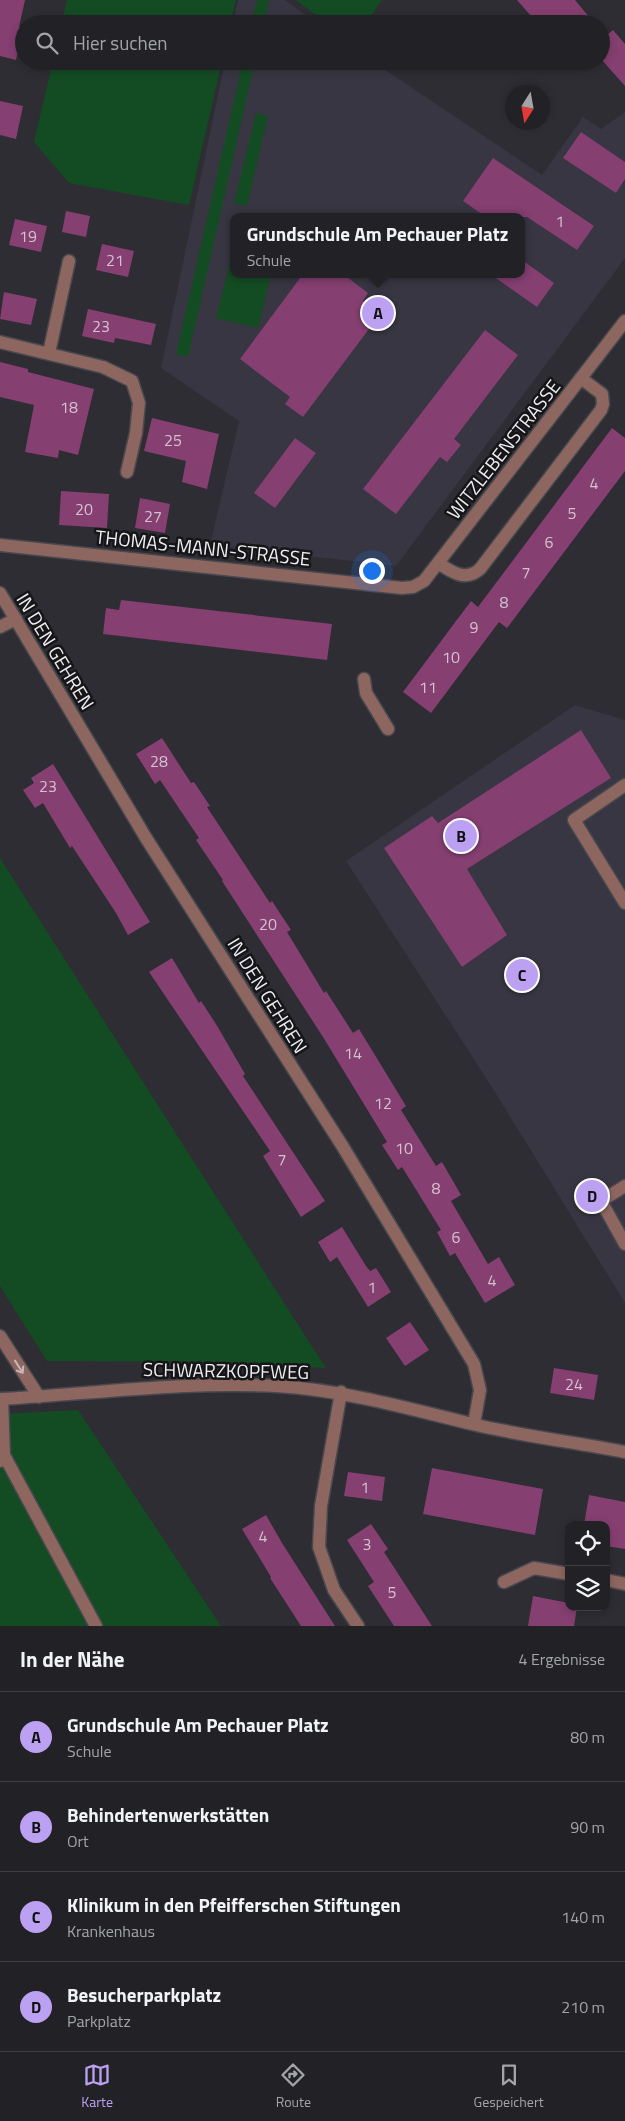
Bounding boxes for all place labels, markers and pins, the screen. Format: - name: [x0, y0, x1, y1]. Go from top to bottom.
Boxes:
- pin: A: [362, 294, 394, 332]
- pin: B: [445, 817, 477, 855]
- pin: C: [506, 956, 538, 994]
- pin: D: [576, 1177, 608, 1215]

